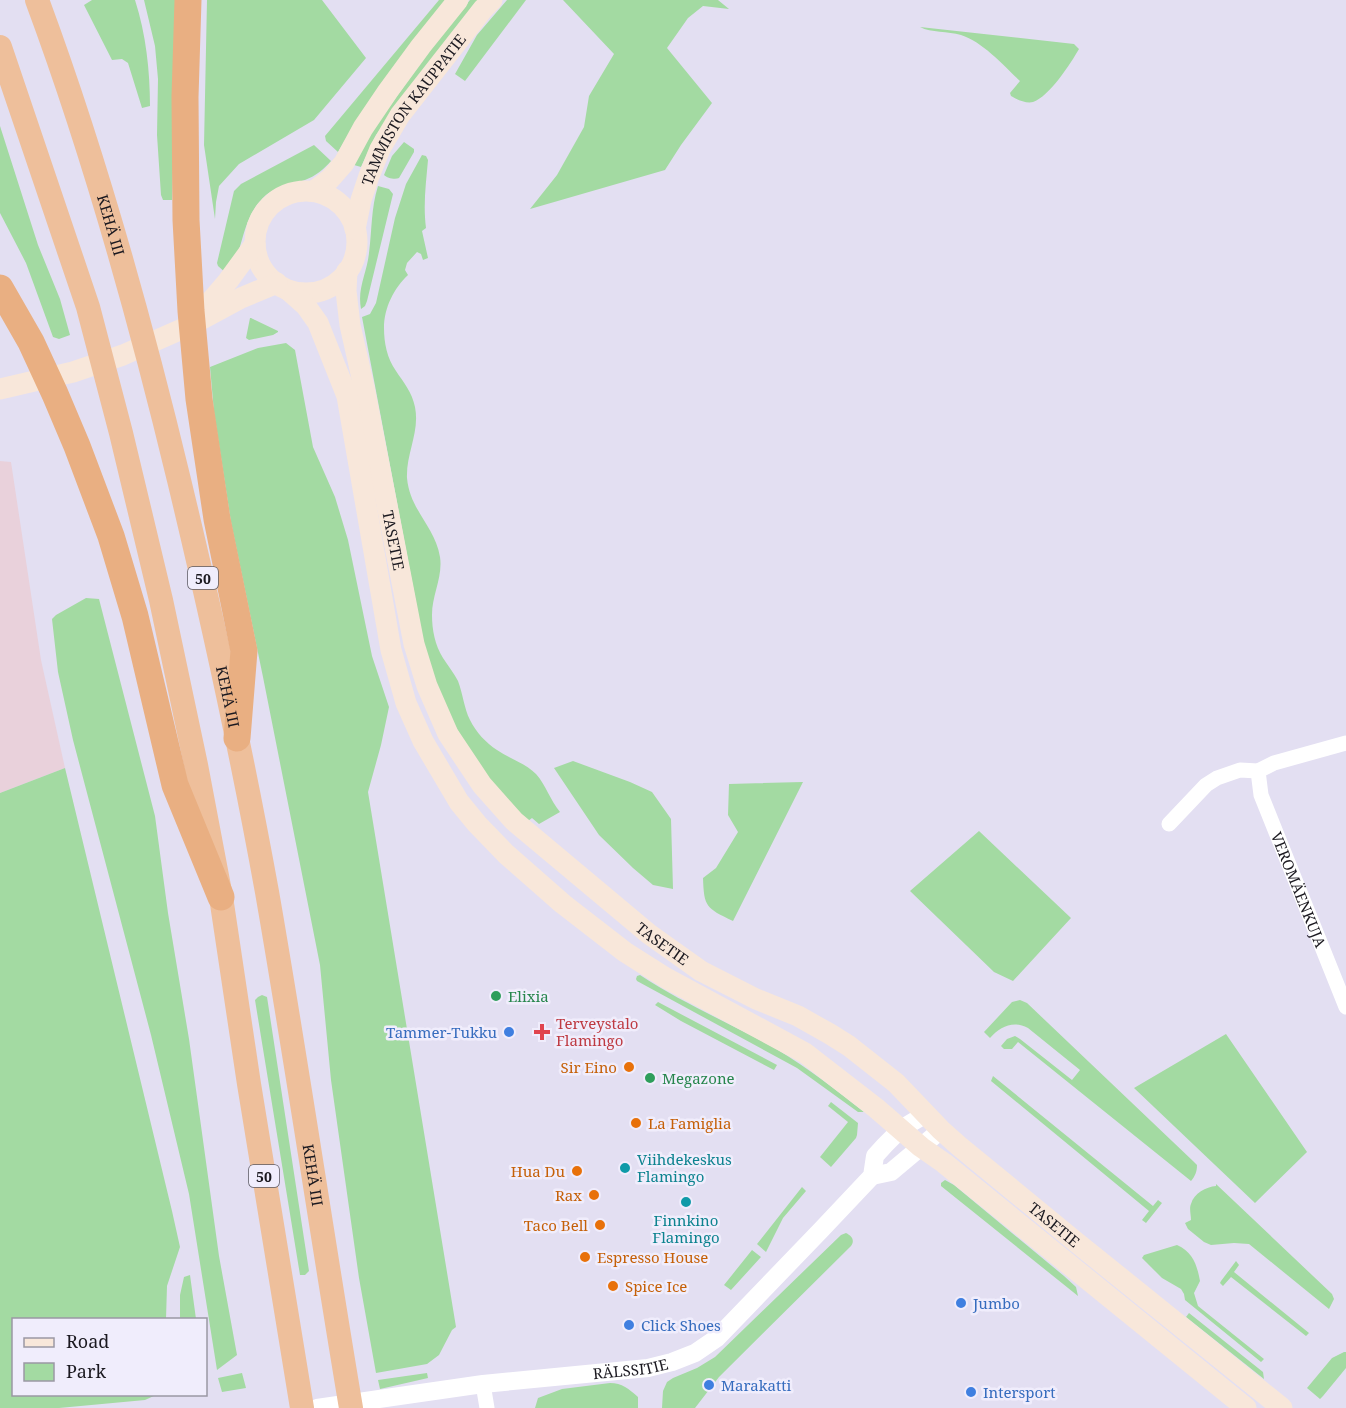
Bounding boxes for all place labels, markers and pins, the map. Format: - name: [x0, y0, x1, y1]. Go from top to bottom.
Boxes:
- place label: Elixia: [508, 986, 549, 1006]
- marker: Elixia: [489, 989, 503, 1003]
- place label: Terveystalo Flamingo: [556, 1013, 639, 1050]
- place label: Tammer-Tukku: [386, 1022, 497, 1042]
- marker: Terveystalo Flamingo: [533, 1023, 551, 1041]
- marker: Tammer-Tukku: [502, 1025, 516, 1039]
- place label: Sir Eino: [561, 1057, 617, 1077]
- marker: Sir Eino: [622, 1060, 636, 1074]
- place label: Megazone: [662, 1068, 735, 1088]
- marker: Megazone: [643, 1071, 657, 1085]
- place label: La Famiglia: [648, 1113, 731, 1133]
- marker: La Famiglia: [629, 1116, 643, 1130]
- place label: Viihdekeskus Flamingo: [637, 1149, 732, 1186]
- place label: Hua Du: [511, 1161, 565, 1181]
- marker: Viihdekeskus Flamingo: [618, 1161, 632, 1175]
- marker: Hua Du: [570, 1164, 584, 1178]
- place label: Rax: [555, 1185, 582, 1205]
- marker: Rax: [587, 1188, 601, 1202]
- marker: Finnkino Flamingo: [679, 1195, 693, 1209]
- place label: Finnkino Flamingo: [652, 1210, 720, 1247]
- place label: Taco Bell: [524, 1215, 588, 1235]
- marker: Taco Bell: [593, 1218, 607, 1232]
- place label: Espresso House: [597, 1247, 708, 1267]
- marker: Espresso House: [578, 1250, 592, 1264]
- place label: Spice Ice: [625, 1276, 687, 1296]
- marker: Spice Ice: [606, 1279, 620, 1293]
- place label: Jumbo: [972, 1293, 1020, 1313]
- marker: Jumbo: [954, 1296, 968, 1310]
- place label: Click Shoes: [641, 1315, 721, 1335]
- marker: Click Shoes: [622, 1318, 636, 1332]
- place label: Marakatti: [721, 1375, 792, 1395]
- marker: Marakatti: [702, 1378, 716, 1392]
- place label: Intersport: [983, 1382, 1056, 1402]
- marker: Intersport: [964, 1385, 978, 1399]

